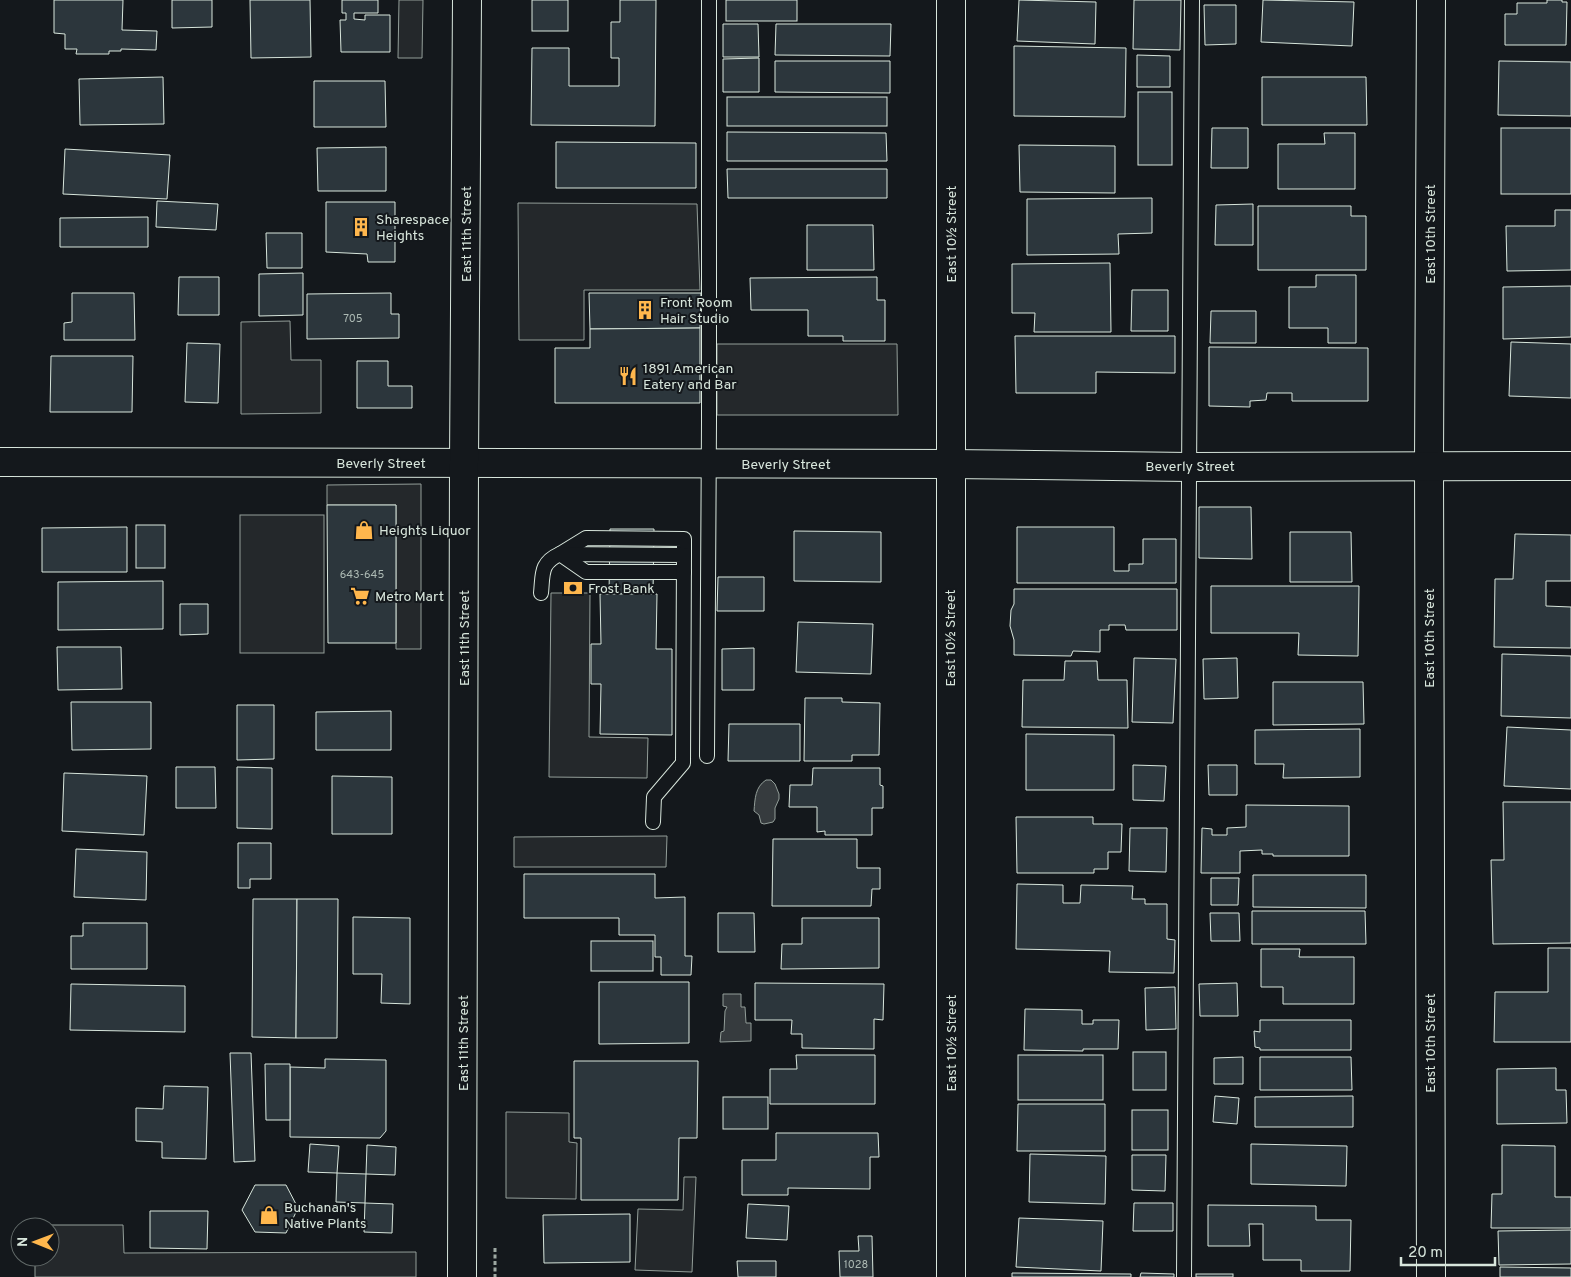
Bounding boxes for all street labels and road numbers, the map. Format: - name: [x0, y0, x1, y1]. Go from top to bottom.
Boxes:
- street label: East 10th Street: [1423, 184, 1440, 284]
- street label: East 11th Street: [459, 186, 476, 282]
- street label: East 10½ Street: [944, 186, 961, 282]
- street label: Beverly Street: [336, 456, 426, 473]
- street label: Beverly Street: [741, 457, 831, 474]
- street label: Beverly Street: [1145, 459, 1235, 476]
- street label: East 10th Street: [1422, 588, 1439, 688]
- street label: East 11th Street: [457, 590, 474, 686]
- street label: East 10½ Street: [943, 590, 960, 686]
- street label: East 10th Street: [1423, 993, 1440, 1093]
- street label: East 11th Street: [456, 995, 473, 1091]
- street label: East 10½ Street: [944, 995, 961, 1091]

